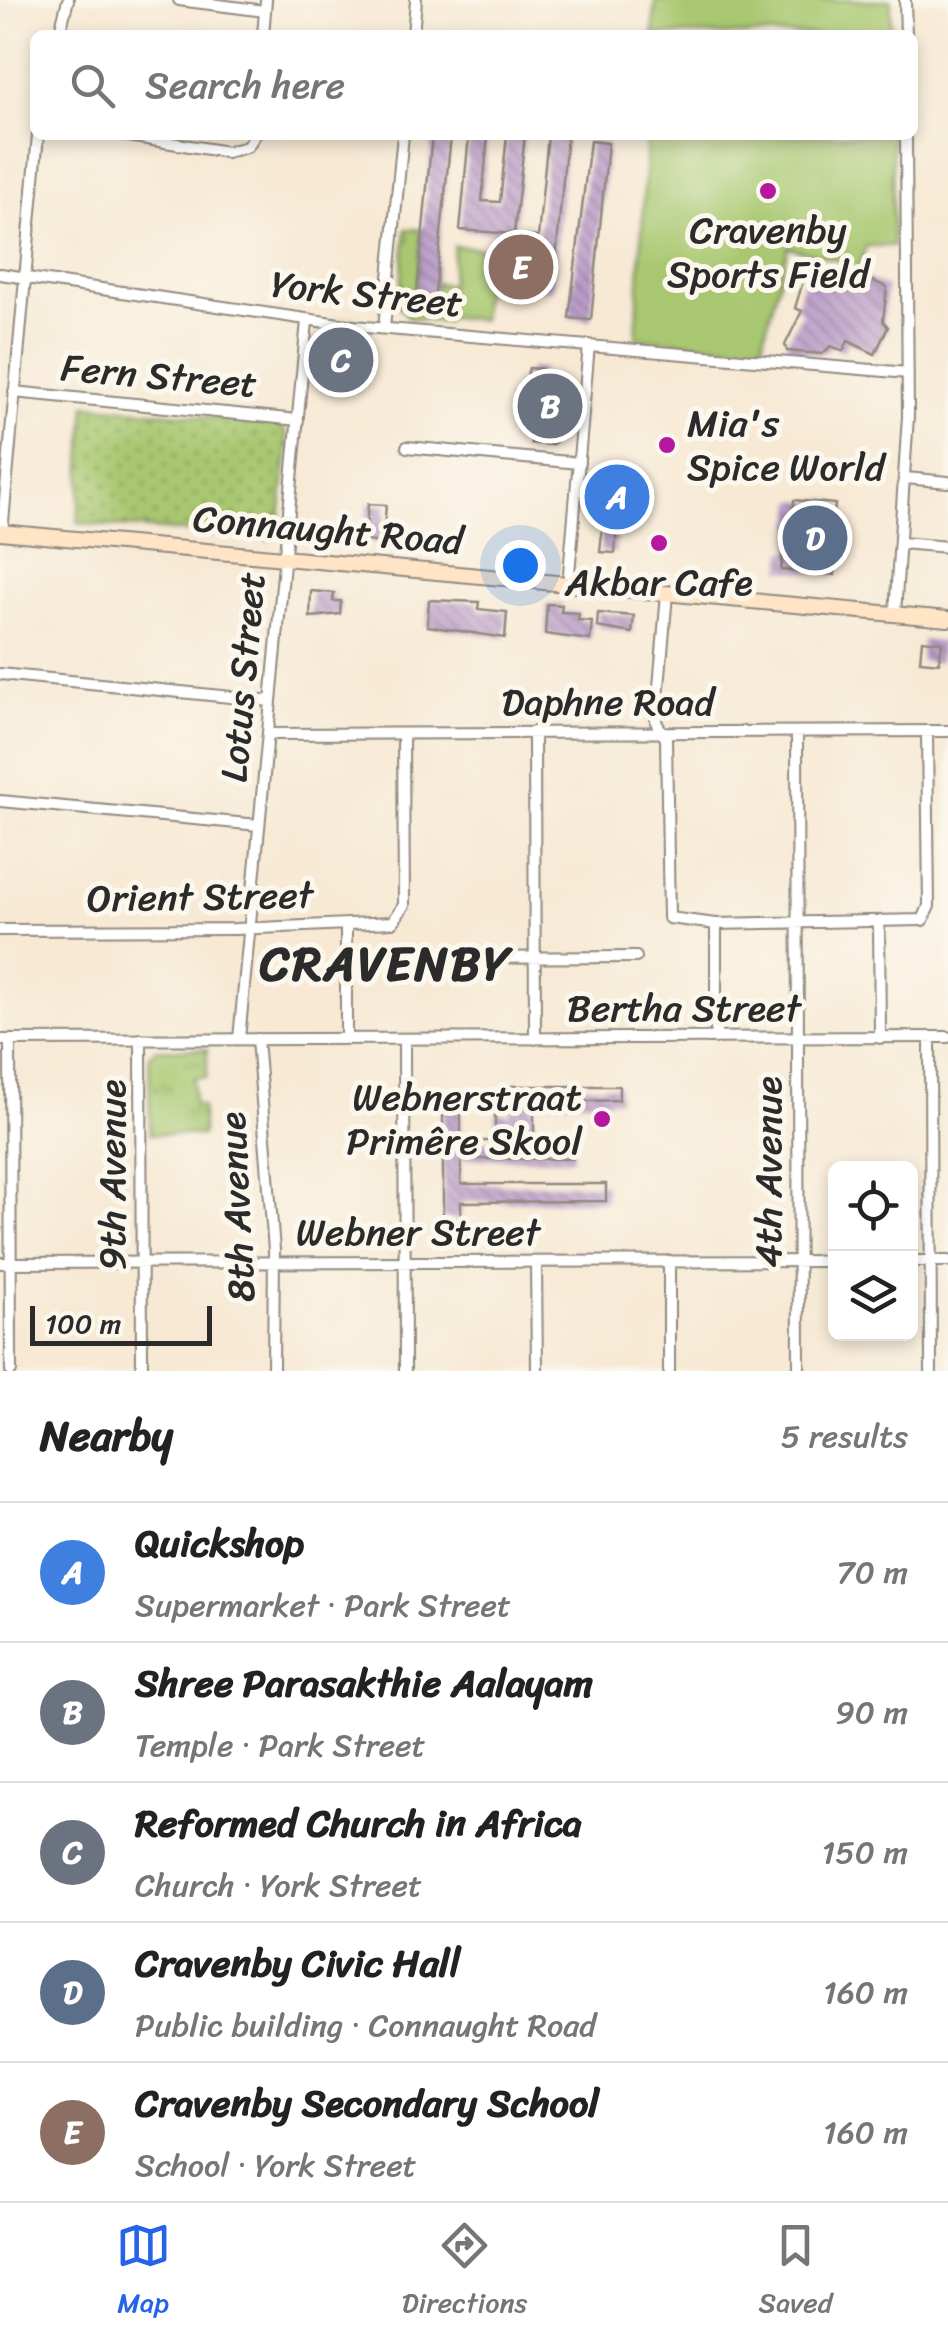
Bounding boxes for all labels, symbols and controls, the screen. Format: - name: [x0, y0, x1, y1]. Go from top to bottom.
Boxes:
- search box: [30, 30, 918, 140]
- text: Search here: [145, 52, 345, 119]
- icon: search: [65, 58, 120, 113]
- marker: Cravenby Sports Field: [757, 180, 779, 202]
- place label: Cravenby Sports Field: [667, 197, 872, 308]
- pin: E: [488, 230, 554, 304]
- street label: York Street: [268, 251, 466, 337]
- pin: C: [308, 322, 374, 398]
- street label: Fern Street: [58, 334, 260, 418]
- pin: B: [518, 368, 582, 444]
- place label: Mia's Spice World: [687, 390, 887, 501]
- marker: Mia's Spice World: [656, 434, 678, 456]
- pin: A: [584, 460, 650, 534]
- street label: Connaught Road: [190, 485, 469, 575]
- pin: D: [782, 500, 848, 576]
- marker: Akbar Cafe: [648, 532, 670, 554]
- your location: [495, 540, 546, 591]
- place label: Akbar Cafe: [564, 549, 753, 616]
- street label: Lotus Street: [200, 569, 286, 785]
- street label: Daphne Road: [502, 669, 717, 736]
- street label: Orient Street: [86, 862, 315, 932]
- district label: CRAVENBY: [259, 921, 513, 1006]
- street label: Bertha Street: [567, 975, 803, 1042]
- place label: Webnerstraat Primêre Skool: [346, 1064, 583, 1175]
- street label: 4th Avenue: [735, 1076, 802, 1268]
- street label: 9th Avenue: [79, 1079, 146, 1271]
- marker: Webnerstraat Primêre Skool: [591, 1108, 613, 1130]
- street label: 8th Avenue: [199, 1110, 275, 1304]
- map controls: [828, 1161, 918, 1341]
- button: locate: [828, 1161, 918, 1251]
- street label: Webner Street: [296, 1199, 542, 1266]
- button: layers: [828, 1251, 918, 1341]
- text: 100 m: [45, 1299, 121, 1348]
- scale bar: [30, 1301, 212, 1346]
- text: Nearby: [40, 1399, 173, 1473]
- text: 5 results: [781, 1408, 908, 1465]
- text: Quickshop: [135, 1510, 304, 1577]
- text: A: [62, 1544, 83, 1601]
- text: 70 m: [837, 1544, 908, 1601]
- text: Supermarket · Park Street: [135, 1577, 511, 1634]
- text: Shree Parasakthie Aalayam: [135, 1650, 593, 1717]
- text: B: [62, 1684, 83, 1741]
- text: 90 m: [835, 1684, 908, 1741]
- text: Temple · Park Street: [135, 1717, 426, 1774]
- text: Reformed Church in Africa: [135, 1790, 582, 1857]
- text: C: [63, 1824, 82, 1881]
- text: 150 m: [822, 1824, 908, 1881]
- text: Church · York Street: [135, 1857, 422, 1914]
- text: Cravenby Civic Hall: [135, 1930, 461, 1997]
- text: D: [63, 1964, 82, 2021]
- text: 160 m: [823, 1964, 908, 2021]
- text: Public building · Connaught Road: [135, 1997, 596, 2054]
- text: Cravenby Secondary School: [135, 2070, 599, 2137]
- text: E: [64, 2104, 81, 2161]
- text: 160 m: [823, 2104, 908, 2161]
- text: School · York Street: [135, 2137, 417, 2194]
- tab: Map: [116, 2218, 171, 2327]
- tab: Directions: [402, 2218, 527, 2327]
- tab: Saved: [759, 2218, 832, 2327]

